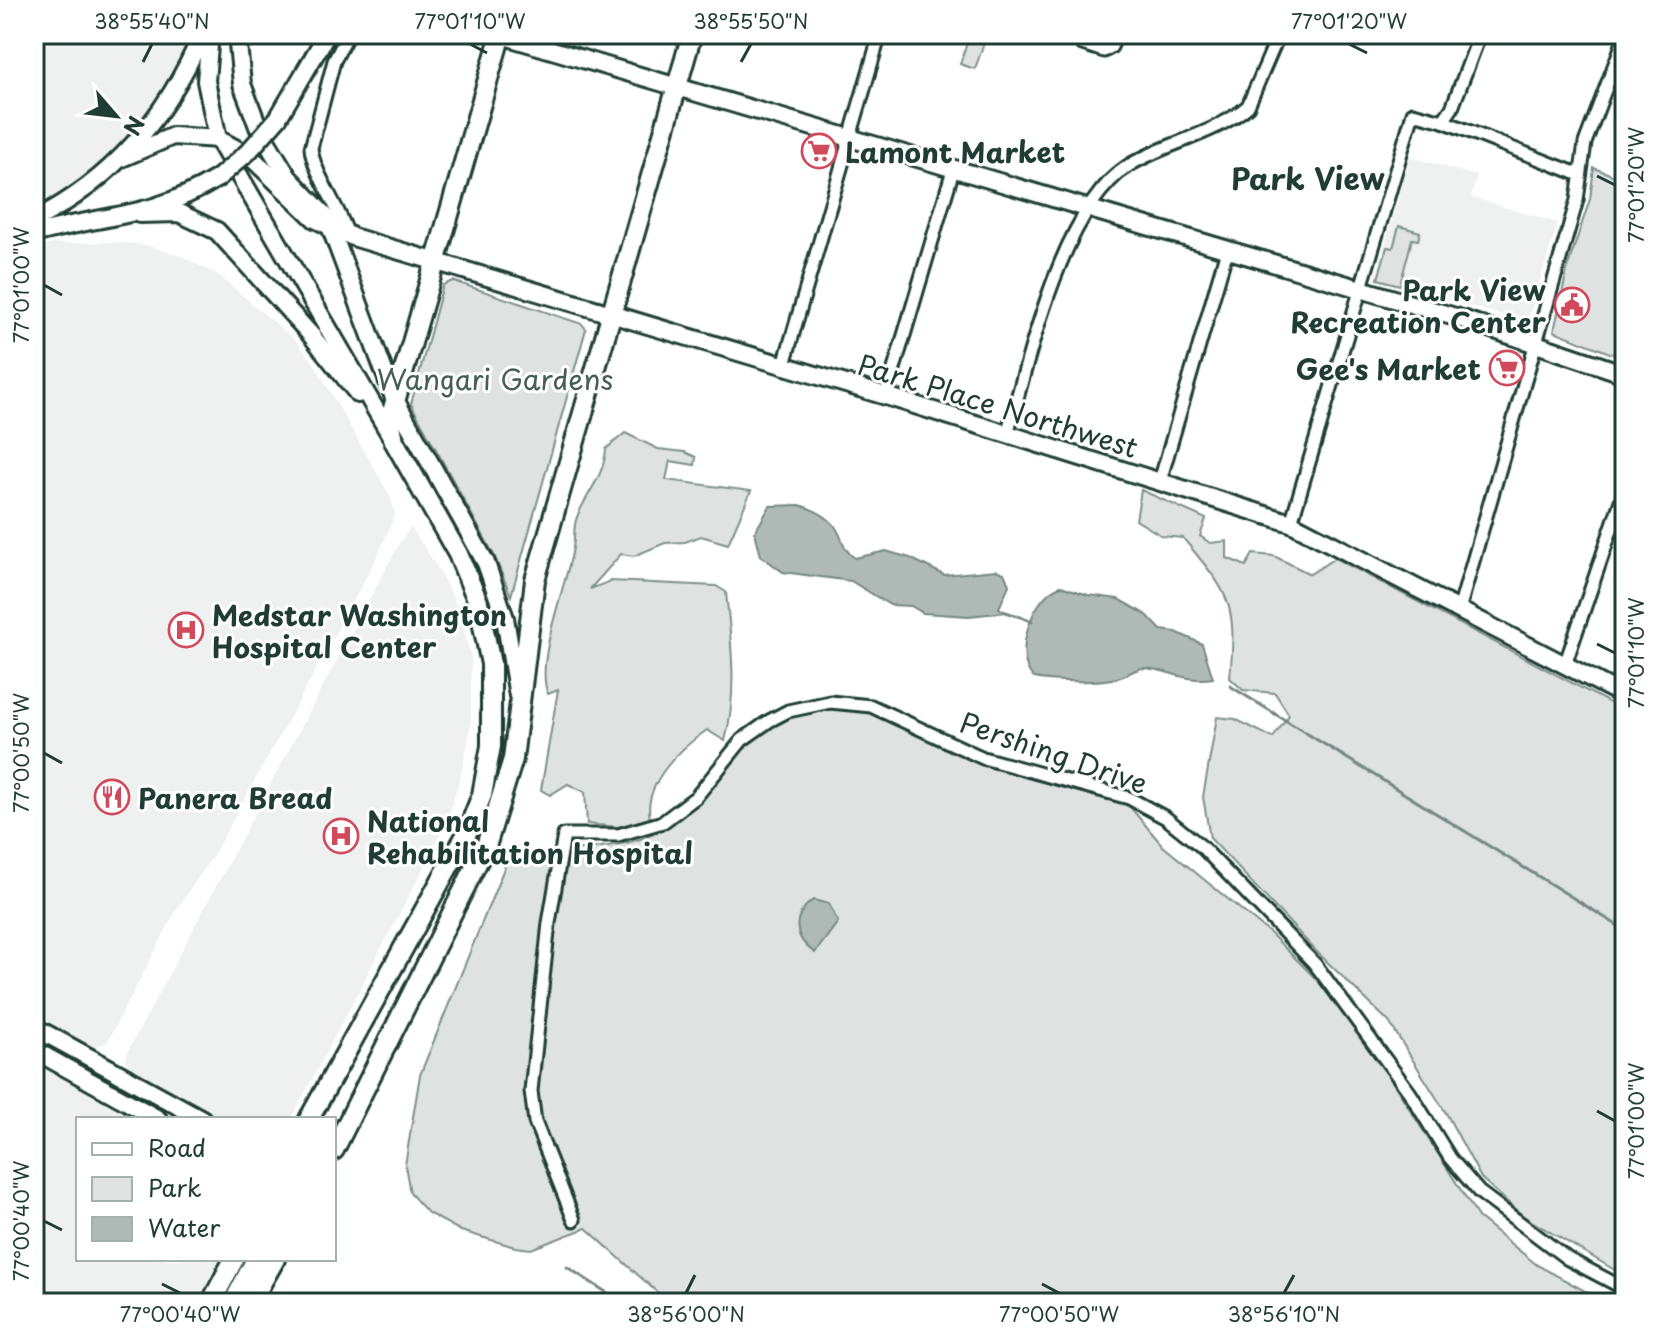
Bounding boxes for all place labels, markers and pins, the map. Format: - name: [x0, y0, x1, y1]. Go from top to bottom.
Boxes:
- place label: Lamont Market: [845, 130, 1065, 173]
- supermarket icon: Lamont Market: [800, 132, 838, 170]
- place label: Park View Recreation Center: [1291, 268, 1547, 343]
- public building icon: Park View Recreation Center: [1553, 286, 1591, 324]
- place label: Gee's Market: [1295, 347, 1481, 390]
- supermarket icon: Gee's Market: [1488, 349, 1526, 387]
- place label: Medstar Washington Hospital Center: [212, 593, 507, 668]
- hospital icon: Medstar Washington Hospital Center: [167, 611, 205, 649]
- place label: Panera Bread: [138, 776, 333, 819]
- restaurant icon: Panera Bread: [93, 778, 131, 816]
- place label: National Rehabilitation Hospital: [367, 799, 693, 874]
- hospital icon: National Rehabilitation Hospital: [322, 817, 360, 855]

